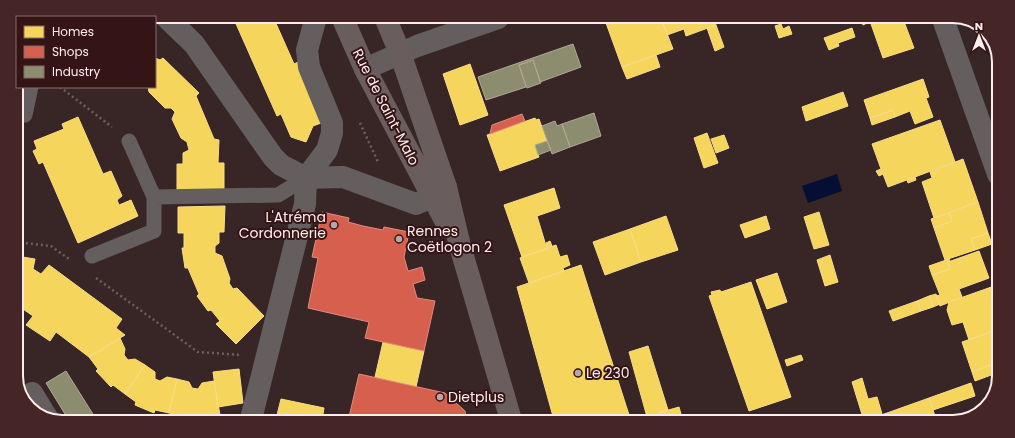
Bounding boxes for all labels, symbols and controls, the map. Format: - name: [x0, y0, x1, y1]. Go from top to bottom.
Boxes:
- legend: [16, 16, 156, 88]
- north arrow: [959, 16, 999, 56]
- text: N: [975, 18, 983, 34]
- text: Homes: [52, 23, 94, 40]
- text: Shops: [52, 43, 89, 60]
- street label: Rue de Saint-Malo: [348, 45, 424, 169]
- text: Industry: [52, 63, 101, 80]
- place label: L'Atréma Cordonnerie: [239, 207, 326, 243]
- marker: L'Atréma Cordonnerie: [329, 220, 339, 230]
- place label: Rennes Coëtlogon 2: [407, 221, 492, 257]
- marker: Rennes Coëtlogon 2: [394, 234, 404, 244]
- place label: Le 230: [586, 363, 630, 383]
- marker: Le 230: [573, 368, 583, 378]
- place label: Dietplus: [448, 387, 504, 407]
- marker: Dietplus: [435, 392, 445, 402]

